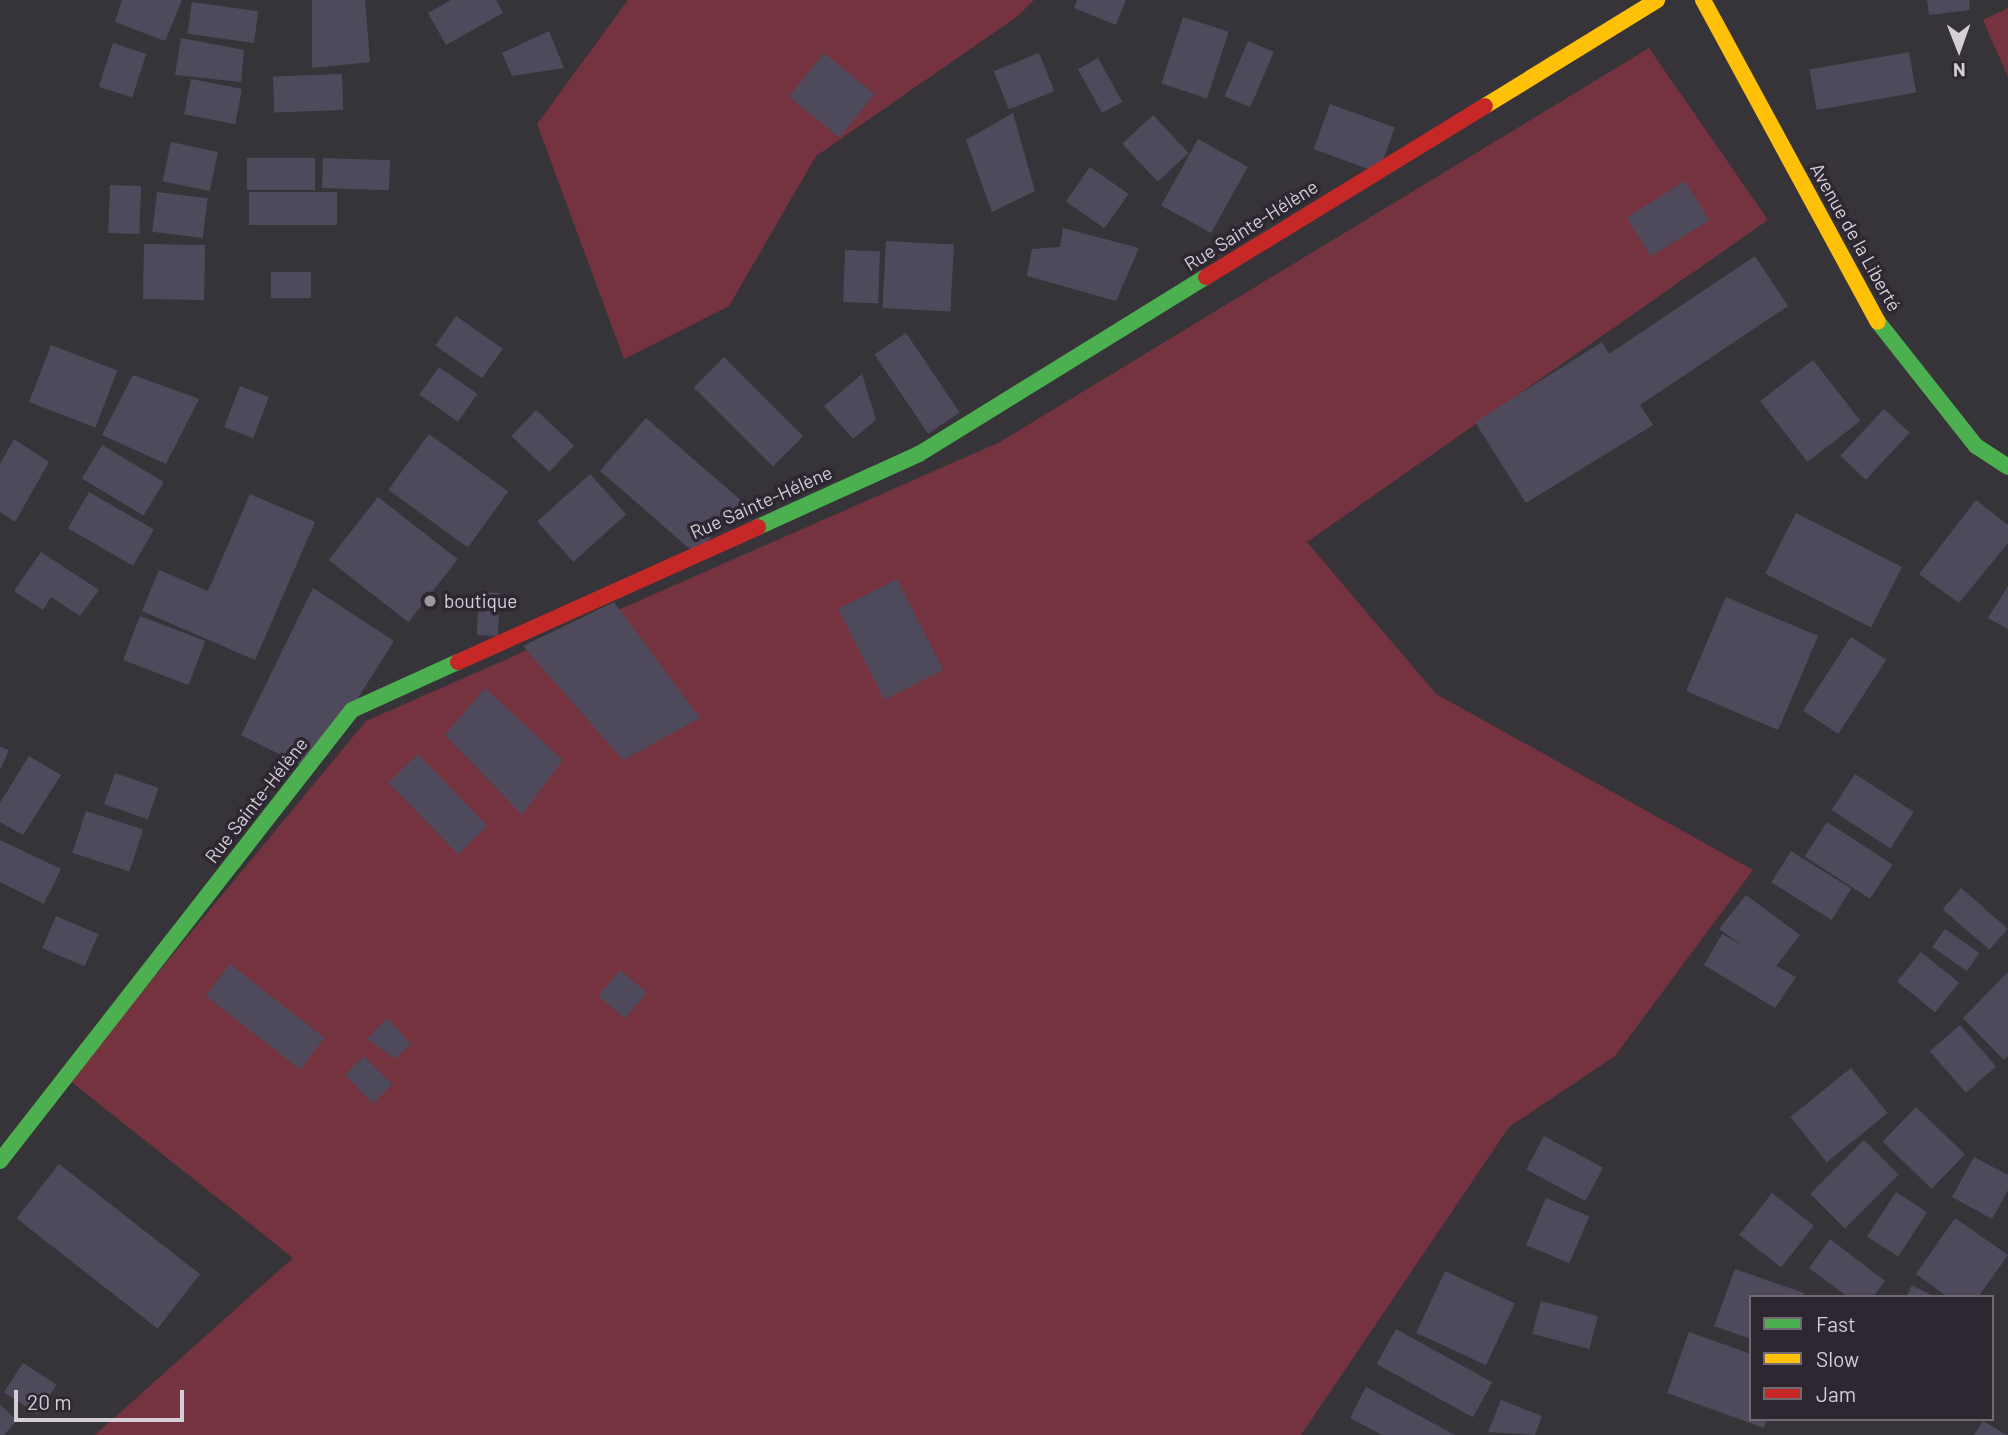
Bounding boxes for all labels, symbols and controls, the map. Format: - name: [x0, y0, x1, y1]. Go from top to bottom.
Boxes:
- north arrow: [1924, 14, 1994, 84]
- text: N: [1953, 59, 1966, 82]
- street label: Avenue de la Liberté: [1806, 159, 1906, 315]
- street label: Rue Sainte-Hélène: [1180, 175, 1322, 275]
- street label: Rue Sainte-Hélène: [686, 460, 836, 544]
- place label: boutique: [444, 590, 517, 612]
- marker: boutique: [422, 593, 438, 609]
- street label: Rue Sainte-Hélène: [200, 733, 312, 867]
- legend: [1749, 1295, 1994, 1421]
- text: Fast: [1816, 1311, 1856, 1336]
- text: Slow: [1816, 1346, 1859, 1371]
- scale bar: [18, 1376, 187, 1420]
- text: Jam: [1816, 1381, 1856, 1406]
- text: 20 m: [27, 1389, 72, 1414]

